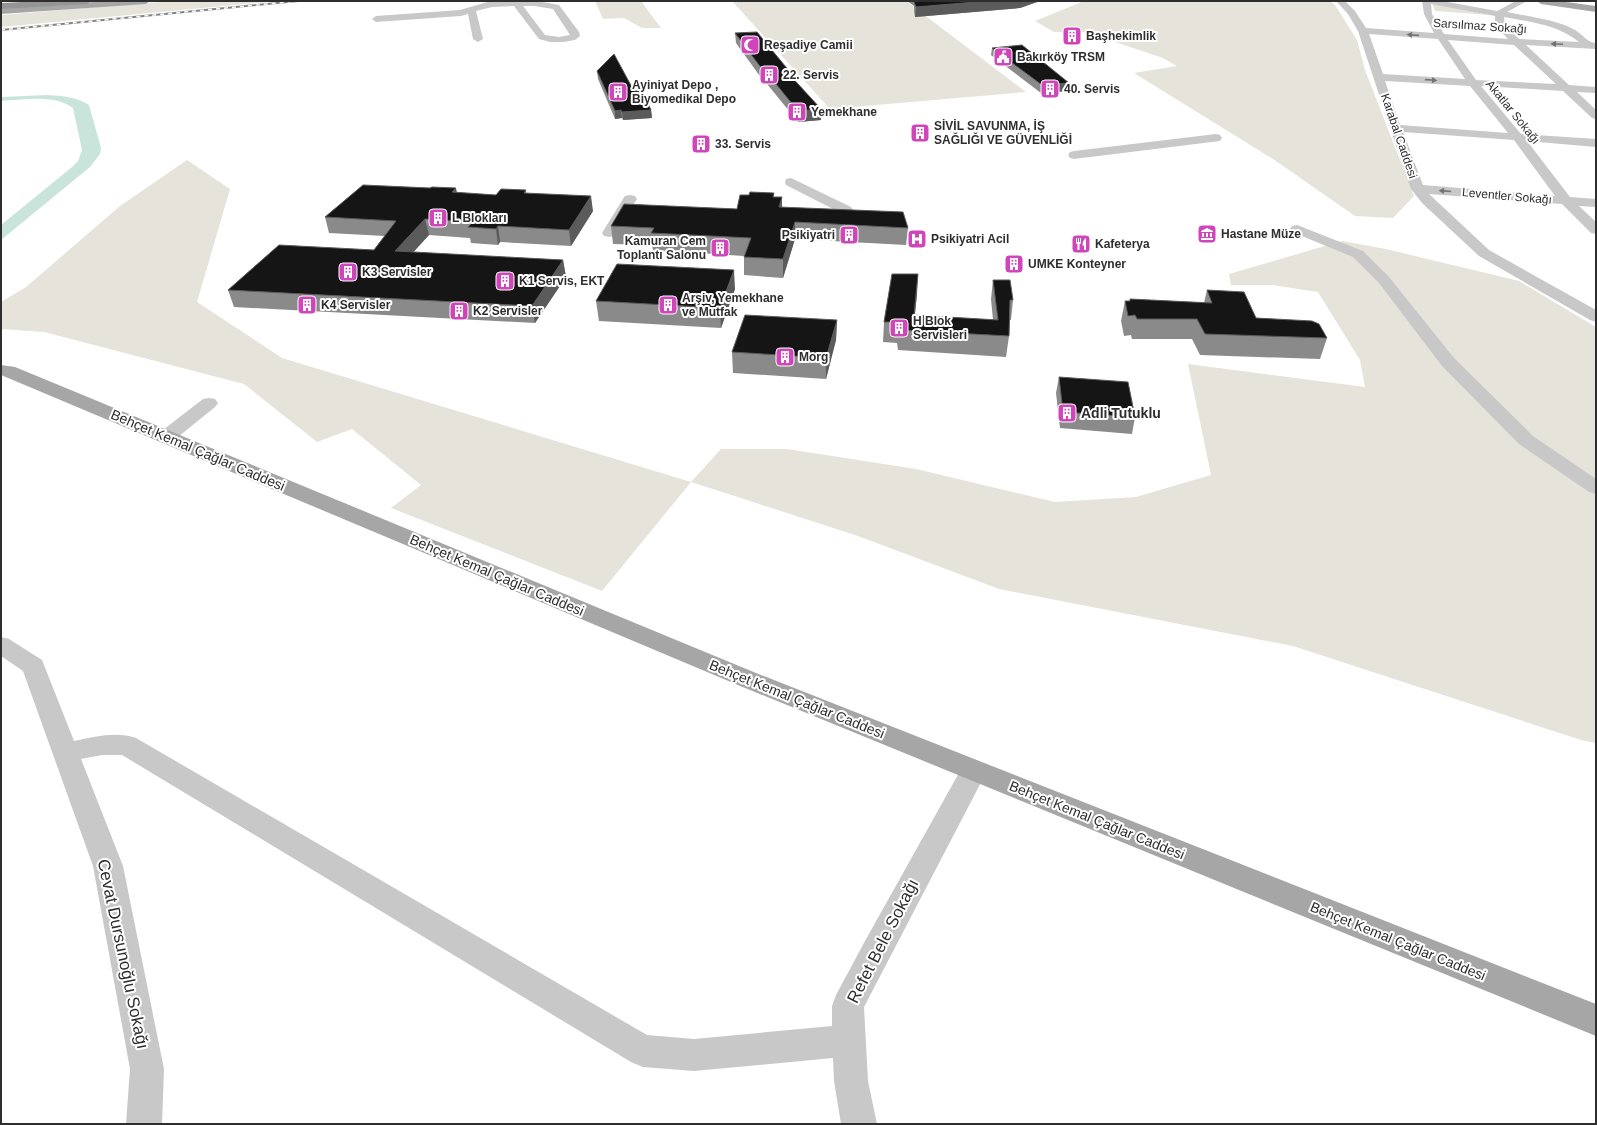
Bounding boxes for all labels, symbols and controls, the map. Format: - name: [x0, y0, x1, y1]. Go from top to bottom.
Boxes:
- street label: Sarsılmaz Sokağı: [1433, 16, 1527, 36]
- building icon: Başhekimlik: [1061, 25, 1083, 47]
- place label: Başhekimlik: [1086, 29, 1156, 43]
- one-way arrow: [1407, 31, 1419, 38]
- mosque icon: Reşadiye Camii: [739, 34, 761, 56]
- place label: Reşadiye Camii: [764, 38, 853, 52]
- one-way arrow: [1551, 40, 1563, 47]
- public building icon: Bakırköy TRSM: [992, 46, 1014, 68]
- place label: Bakırköy TRSM: [1017, 50, 1105, 64]
- building icon: 22. Servis: [758, 64, 780, 86]
- place label: 22. Servis: [783, 68, 839, 82]
- one-way arrow: [1425, 77, 1437, 84]
- street label: Akatlar Sokağı: [1483, 77, 1543, 147]
- place label: Ayiniyat Depo , Biyomedikal Depo: [632, 78, 736, 106]
- building icon: 40. Servis: [1039, 78, 1061, 100]
- building icon: Ayiniyat Depo , Biyomedikal Depo: [607, 81, 629, 103]
- place label: 40. Servis: [1064, 82, 1120, 96]
- street label: Karabal Caddesi: [1378, 92, 1420, 180]
- building icon: Yemekhane: [786, 101, 808, 123]
- place label: Yemekhane: [811, 105, 877, 119]
- place label: SİVİL SAVUNMA, İŞ SAĞLIĞI VE GÜVENLİĞİ: [934, 118, 1072, 147]
- building icon: SİVİL SAVUNMA, İŞ SAĞLIĞI VE GÜVENLİĞİ: [909, 122, 931, 144]
- building icon: 33. Servis: [690, 133, 712, 155]
- place label: 33. Servis: [715, 137, 771, 151]
- street label: Leventler Sokağı: [1462, 185, 1552, 207]
- one-way arrow: [1439, 187, 1452, 194]
- building icon: L Blokları: [427, 207, 449, 229]
- place label: L Blokları: [452, 211, 506, 225]
- museum icon: Hastane Müze: [1196, 223, 1218, 245]
- building icon: Psikiyatri: [838, 224, 860, 246]
- place label: Hastane Müze: [1221, 227, 1301, 241]
- place label: Psikiyatri: [782, 228, 835, 242]
- hospital icon: Psikiyatri Acil: [906, 228, 928, 250]
- place label: Psikiyatri Acil: [931, 232, 1009, 246]
- restaurant icon: Kafeterya: [1070, 233, 1092, 255]
- place label: Kamuran Cem Toplantı Salonu: [617, 234, 706, 262]
- building icon: Kamuran Cem Toplantı Salonu: [709, 237, 731, 259]
- place label: Kafeterya: [1095, 237, 1150, 251]
- building icon: UMKE Konteyner: [1003, 253, 1025, 275]
- place label: UMKE Konteyner: [1028, 257, 1126, 271]
- building icon: K3 Servisler: [337, 261, 359, 283]
- place label: K3 Servisler: [362, 265, 432, 279]
- building icon: K1 Servis, EKT: [494, 270, 516, 292]
- place label: K1 Servis, EKT: [519, 274, 605, 288]
- place label: Arşiv, Yemekhane ve Mutfak: [682, 291, 784, 319]
- building icon: K4 Servisler: [296, 294, 318, 316]
- building icon: Arşiv, Yemekhane ve Mutfak: [657, 294, 679, 316]
- place label: K4 Servisler: [321, 298, 391, 312]
- building icon: K2 Servisler: [448, 300, 470, 322]
- place label: K2 Servisler: [473, 304, 543, 318]
- place label: H Blok Servisleri: [913, 314, 967, 342]
- building icon: H Blok Servisleri: [888, 317, 910, 339]
- building icon: Morg: [774, 346, 796, 368]
- place label: Morg: [799, 350, 828, 364]
- building icon: Adli Tutuklu: [1056, 402, 1078, 424]
- place label: Adli Tutuklu: [1081, 405, 1161, 421]
- street label: Behçet Kemal Çağlar Caddesi: [109, 406, 287, 494]
- street label: Behçet Kemal Çağlar Caddesi: [408, 531, 586, 619]
- street label: Behçet Kemal Çağlar Caddesi: [707, 656, 887, 742]
- street label: Behçet Kemal Çağlar Caddesi: [1007, 777, 1187, 863]
- street label: Cevat Dursunoğlu Sokağı: [94, 857, 152, 1051]
- street label: Refet Bele Sokağı: [843, 876, 923, 1006]
- street label: Behçet Kemal Çağlar Caddesi: [1308, 898, 1488, 984]

